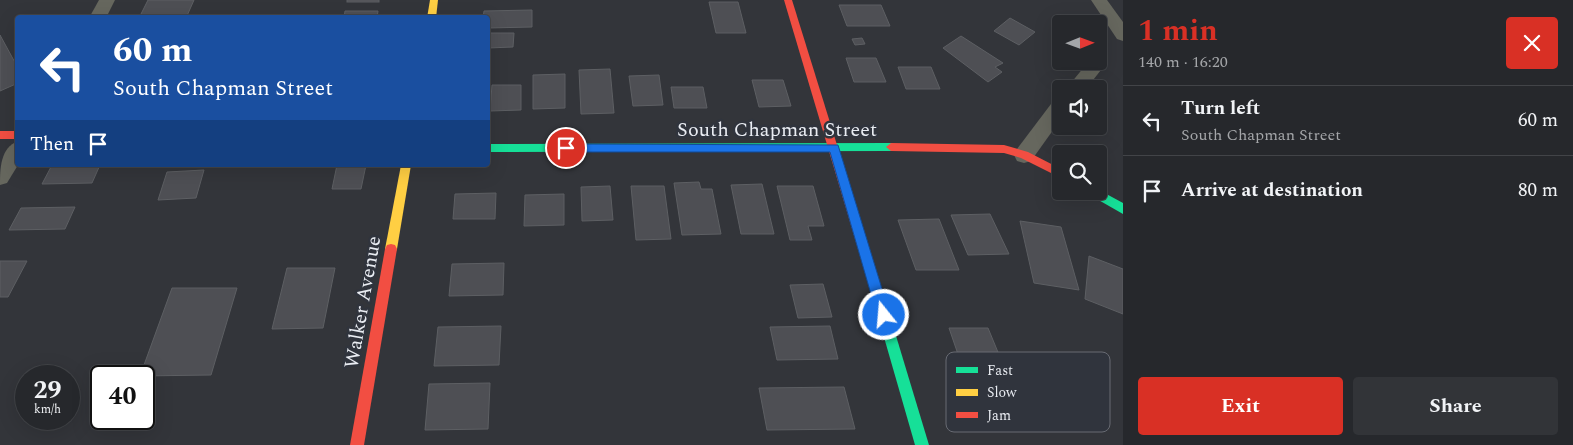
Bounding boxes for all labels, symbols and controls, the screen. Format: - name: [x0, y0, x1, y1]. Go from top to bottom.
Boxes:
- text: 1 min: [1138, 8, 1218, 54]
- north arrow: [1052, 15, 1108, 70]
- map controls: [1052, 15, 1107, 200]
- button: close: [1506, 17, 1558, 69]
- text: 60 m: [113, 24, 193, 77]
- icon: left: [30, 35, 95, 100]
- text: 140 m · 16:20: [1138, 50, 1228, 74]
- text: South Chapman Street: [113, 72, 333, 105]
- button: sound: [1052, 80, 1107, 135]
- text: Turn left: [1181, 94, 1260, 123]
- text: 60 m: [1518, 106, 1558, 135]
- icon: left: [1138, 107, 1166, 135]
- street label: South Chapman Street: [677, 115, 877, 145]
- text: South Chapman Street: [1181, 123, 1341, 147]
- pin: [545, 127, 587, 169]
- text: Then: [30, 130, 74, 159]
- icon: arrive: [84, 130, 112, 158]
- icon: arrive: [552, 134, 580, 162]
- button: search: [1052, 145, 1107, 200]
- text: Arrive at destination: [1181, 176, 1363, 205]
- text: 80 m: [1518, 176, 1558, 205]
- icon: arrive: [1138, 177, 1166, 205]
- street label: Walker Avenue: [337, 233, 389, 371]
- position arrow: [857, 288, 909, 340]
- legend: [946, 352, 1110, 432]
- text: Fast: [987, 360, 1013, 381]
- speed limit sign: 40: [90, 365, 155, 430]
- text: 29: [33, 372, 62, 410]
- button: Exit: [1138, 377, 1343, 435]
- button: Share: [1353, 377, 1558, 435]
- text: Slow: [987, 382, 1017, 403]
- text: km/h: [34, 400, 61, 419]
- text: Jam: [987, 405, 1011, 426]

